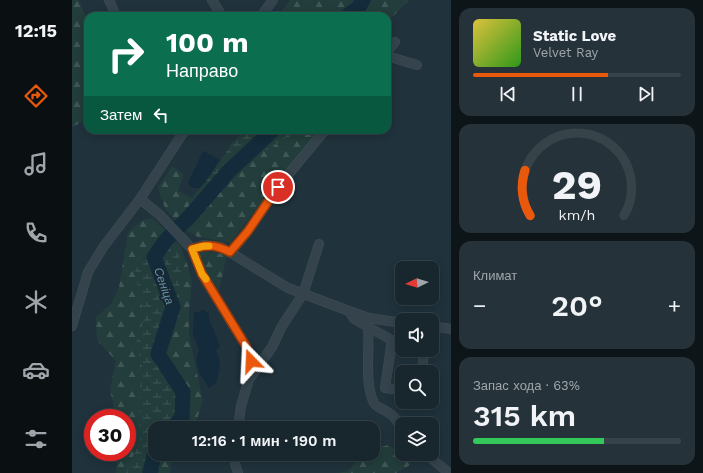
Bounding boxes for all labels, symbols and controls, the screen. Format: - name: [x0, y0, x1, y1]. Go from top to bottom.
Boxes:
- text: 12:15: [15, 20, 57, 41]
- text: 100 m: [166, 26, 249, 59]
- text: Static Love: [533, 27, 616, 45]
- icon: right: [100, 28, 152, 80]
- text: Velvet Ray: [533, 45, 598, 60]
- text: Направо: [166, 60, 238, 81]
- icon: directions: [22, 82, 50, 110]
- icon: previous: [497, 83, 519, 105]
- icon: pause: [566, 83, 588, 105]
- icon: next: [635, 83, 657, 105]
- icon: left: [150, 104, 172, 126]
- text: Затем: [100, 106, 142, 124]
- icon: music: [22, 150, 50, 178]
- text: 29: [552, 160, 602, 209]
- pin: [261, 170, 295, 204]
- icon: arrive: [267, 176, 289, 198]
- text: km/h: [559, 207, 595, 223]
- icon: phone: [22, 219, 50, 247]
- north arrow: [395, 261, 439, 305]
- map controls: [395, 261, 439, 461]
- water label: Сеніца: [151, 266, 177, 307]
- text: Климат: [473, 268, 517, 283]
- icon: climate: [22, 288, 50, 316]
- text: 20°: [551, 288, 603, 323]
- text: −: [473, 293, 486, 318]
- text: +: [668, 293, 681, 318]
- button: sound: [395, 313, 439, 357]
- position arrow: [230, 340, 272, 382]
- icon: car: [22, 356, 50, 384]
- button: search: [395, 365, 439, 409]
- text: Запас хода · 63%: [473, 378, 580, 393]
- text: 315 km: [473, 398, 576, 433]
- speed limit sign: 30: [84, 409, 136, 461]
- button: layers: [395, 417, 439, 461]
- icon: filters: [22, 425, 50, 453]
- text: 12:16 · 1 мин · 190 m: [192, 432, 336, 450]

